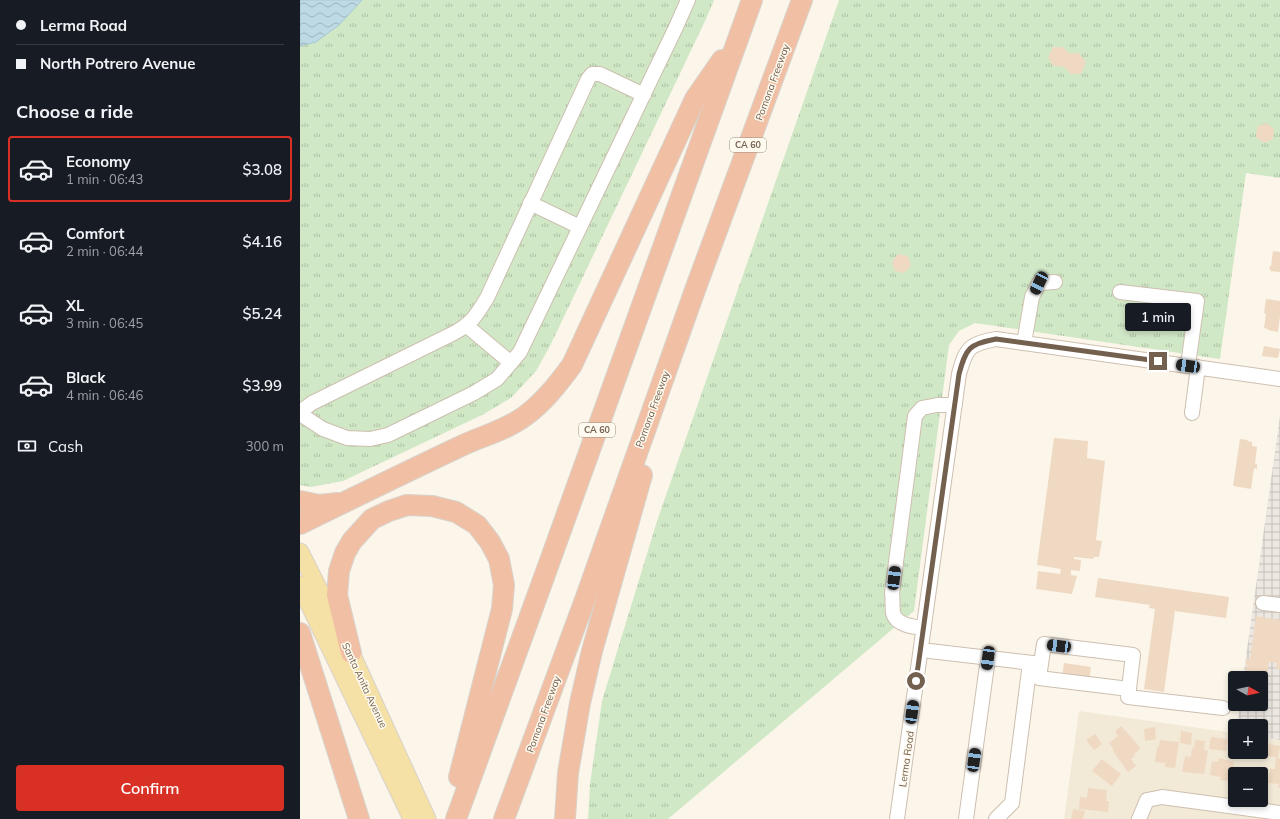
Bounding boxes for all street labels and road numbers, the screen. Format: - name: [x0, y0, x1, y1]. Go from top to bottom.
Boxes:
- street label: Pomona Freeway: [753, 41, 793, 122]
- road number: CA 60: [730, 138, 766, 152]
- street label: Pomona Freeway: [633, 368, 673, 449]
- road number: CA 60: [579, 423, 615, 437]
- street label: Santa Anita Avenue: [339, 640, 390, 730]
- street label: Pomona Freeway: [524, 673, 564, 754]
- street label: Lerma Road: [896, 730, 917, 788]

